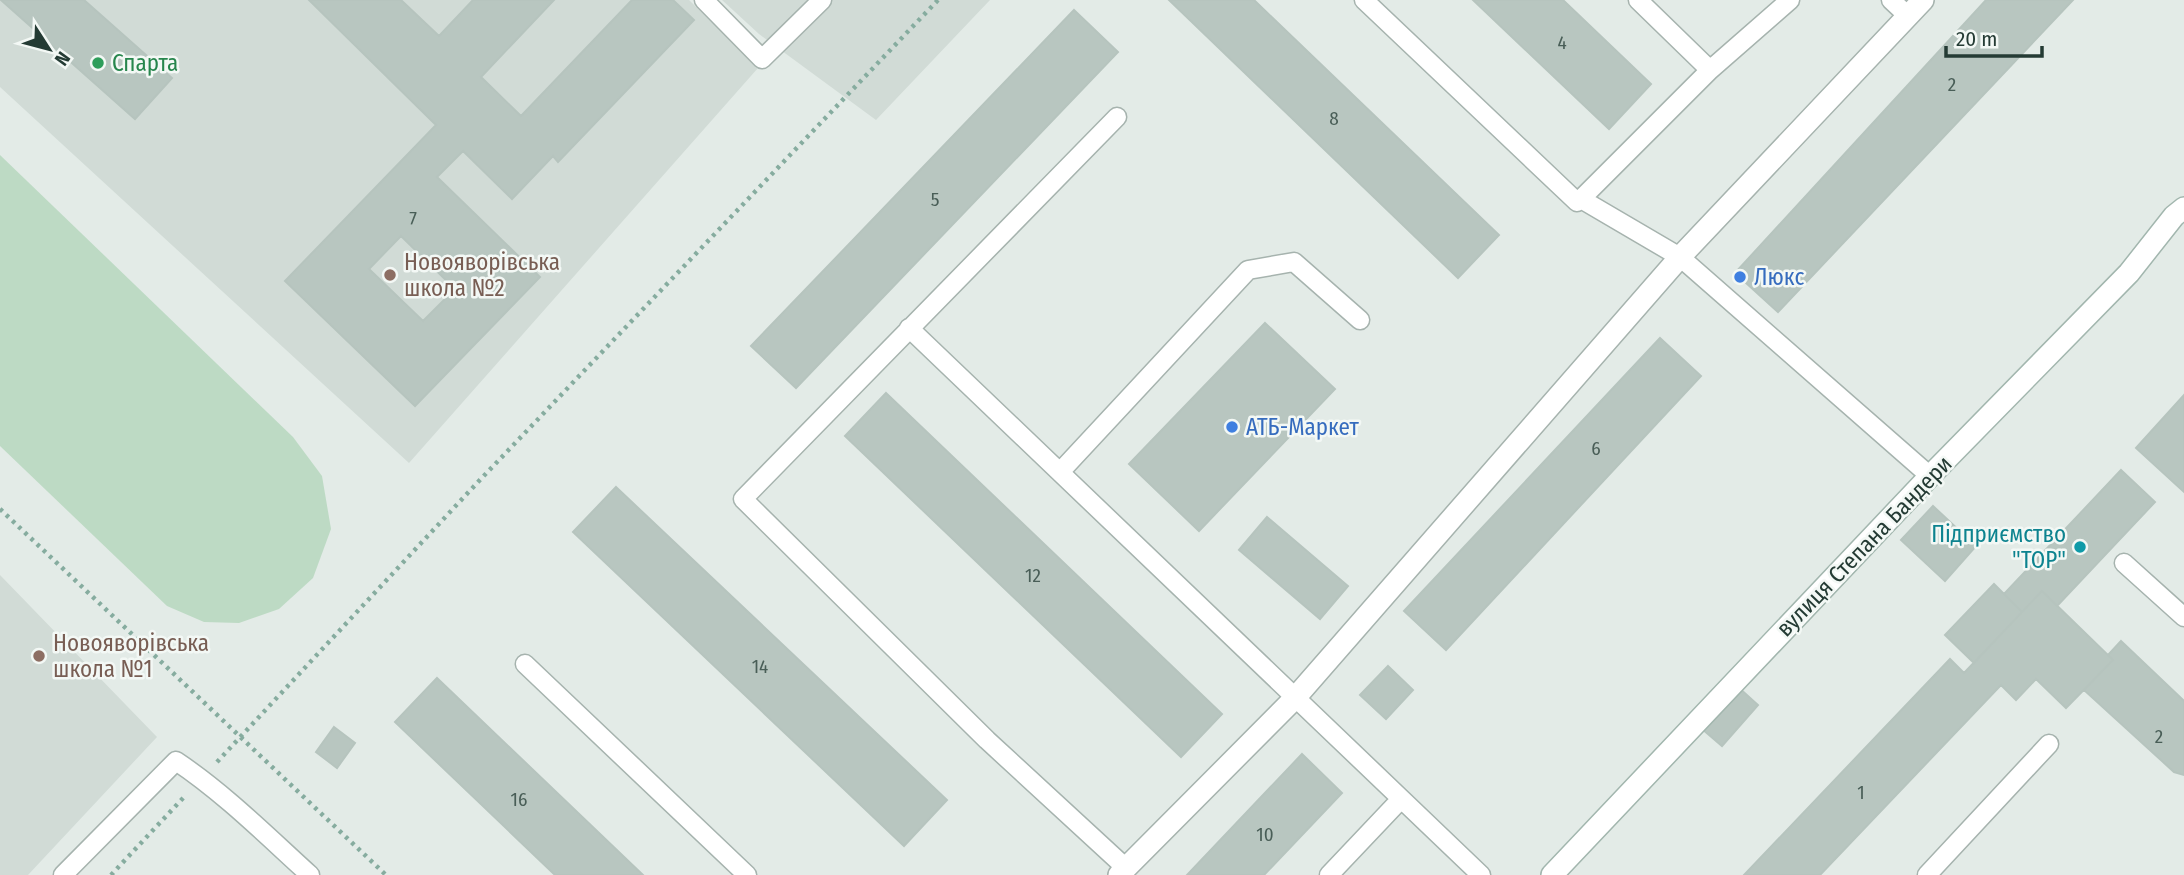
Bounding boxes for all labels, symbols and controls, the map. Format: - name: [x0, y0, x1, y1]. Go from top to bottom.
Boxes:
- north arrow: [14, 14, 84, 84]
- scale bar: [1946, 14, 2042, 58]
- text: 20 m: [1956, 26, 1997, 52]
- house number: 4: [1557, 31, 1567, 54]
- text: N: [50, 47, 75, 70]
- place label: Спарта: [112, 49, 178, 77]
- marker: Спарта: [90, 55, 106, 71]
- house number: 2: [1948, 73, 1956, 96]
- house number: 8: [1329, 107, 1339, 130]
- house number: 5: [931, 188, 939, 211]
- house number: 7: [409, 207, 417, 230]
- place label: Новояворівська школа №2: [404, 248, 560, 302]
- place label: Люкс: [1754, 263, 1804, 291]
- marker: Новояворівська школа №2: [382, 267, 398, 283]
- marker: Люкс: [1732, 269, 1748, 285]
- place label: АТБ-Маркет: [1246, 413, 1359, 441]
- marker: АТБ-Маркет: [1224, 419, 1240, 435]
- house number: 6: [1591, 437, 1601, 460]
- street label: вулиця Степана Бандери: [1770, 450, 1958, 642]
- place label: Підприємство "ТОР": [1931, 520, 2066, 574]
- marker: Підприємство "ТОР": [2072, 539, 2088, 555]
- house number: 12: [1025, 564, 1041, 587]
- place label: Новояворівська школа №1: [53, 629, 209, 683]
- marker: Новояворівська школа №1: [31, 648, 47, 664]
- house number: 14: [752, 655, 768, 678]
- house number: 2: [2155, 725, 2163, 748]
- house number: 1: [1857, 781, 1865, 804]
- house number: 16: [511, 788, 527, 811]
- house number: 10: [1256, 823, 1274, 846]

